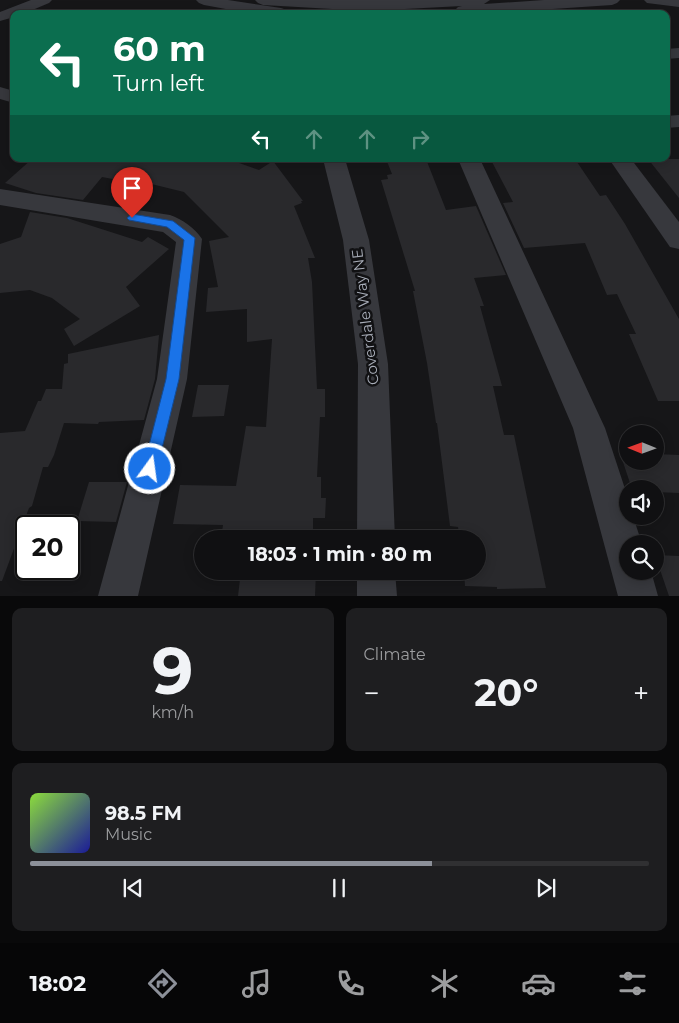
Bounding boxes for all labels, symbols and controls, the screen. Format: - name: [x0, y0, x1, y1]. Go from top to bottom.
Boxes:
- text: 60 m: [113, 27, 206, 70]
- icon: left: [30, 30, 95, 95]
- text: Turn left: [113, 70, 205, 97]
- icon: left: [247, 125, 275, 153]
- icon: ahead: [300, 125, 328, 153]
- icon: ahead: [353, 125, 381, 153]
- icon: right: [406, 125, 434, 153]
- pin: [111, 167, 153, 218]
- icon: arrive: [118, 174, 146, 202]
- street label: Coverdale Way NE: [347, 248, 383, 386]
- north arrow: [619, 425, 664, 470]
- map controls: [619, 425, 664, 580]
- position arrow: [123, 442, 175, 494]
- button: sound: [619, 480, 664, 525]
- speed limit sign: 20: [15, 515, 80, 580]
- button: search: [619, 535, 664, 580]
- text: 18:03 · 1 min · 80 m: [248, 543, 432, 566]
- text: 9: [152, 631, 193, 710]
- text: Climate: [364, 645, 426, 664]
- text: 20°: [474, 669, 538, 716]
- text: −: [364, 676, 380, 710]
- text: +: [633, 676, 649, 710]
- text: km/h: [151, 703, 194, 722]
- text: 98.5 FM: [105, 802, 182, 825]
- text: Music: [105, 825, 152, 844]
- icon: previous: [119, 874, 147, 902]
- icon: pause: [325, 874, 353, 902]
- icon: next: [532, 874, 560, 902]
- icon: directions: [145, 966, 180, 1001]
- icon: music: [239, 966, 274, 1001]
- icon: phone: [333, 966, 368, 1001]
- icon: climate: [427, 966, 462, 1001]
- icon: car: [521, 966, 556, 1001]
- icon: filters: [615, 966, 650, 1001]
- text: 18:02: [29, 970, 86, 997]

